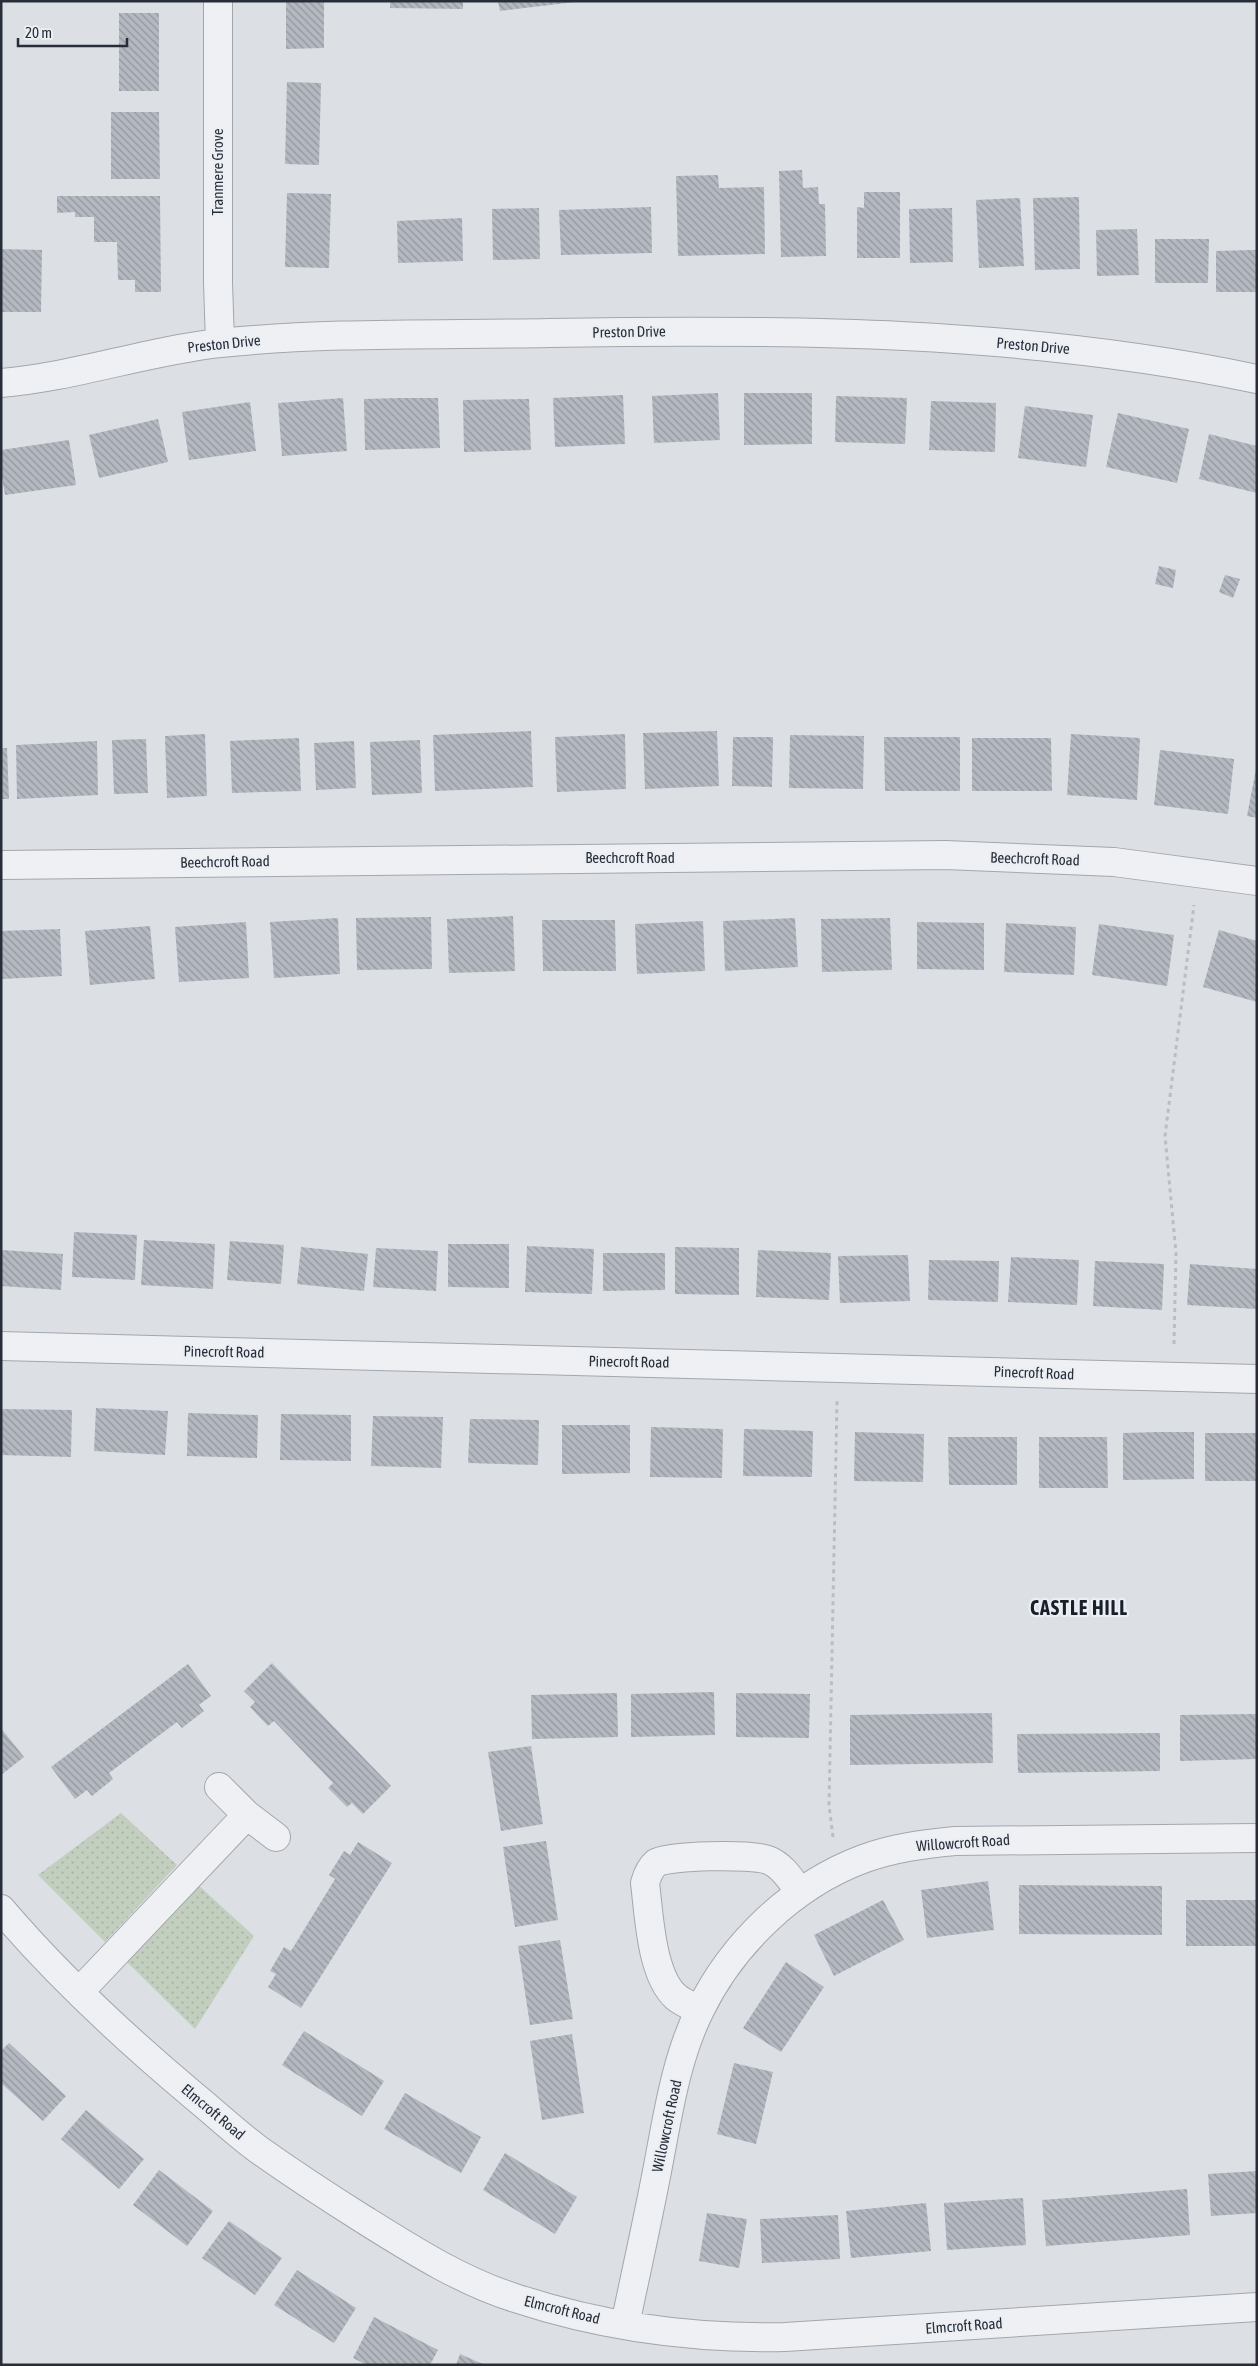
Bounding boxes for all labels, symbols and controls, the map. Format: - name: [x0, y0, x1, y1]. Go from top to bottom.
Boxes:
- scale bar: [18, 15, 126, 47]
- text: 20 m: [25, 24, 52, 41]
- street label: Tranmere Grove: [209, 128, 226, 216]
- street label: Preston Drive: [592, 322, 666, 341]
- street label: Preston Drive: [186, 331, 262, 356]
- street label: Preston Drive: [996, 334, 1071, 357]
- street label: Beechcroft Road: [990, 848, 1080, 869]
- street label: Beechcroft Road: [585, 849, 675, 866]
- street label: Beechcroft Road: [180, 852, 270, 871]
- street label: Pinecroft Road: [184, 1342, 264, 1361]
- street label: Pinecroft Road: [589, 1352, 669, 1371]
- street label: Pinecroft Road: [993, 1363, 1075, 1382]
- district label: CASTLE HILL: [1030, 1596, 1128, 1619]
- street label: Willowcroft Road: [915, 1831, 1010, 1854]
- street label: Willowcroft Road: [648, 2078, 685, 2174]
- street label: Elmcroft Road: [178, 2080, 248, 2143]
- street label: Elmcroft Road: [523, 2292, 602, 2327]
- street label: Elmcroft Road: [925, 2314, 1003, 2337]

